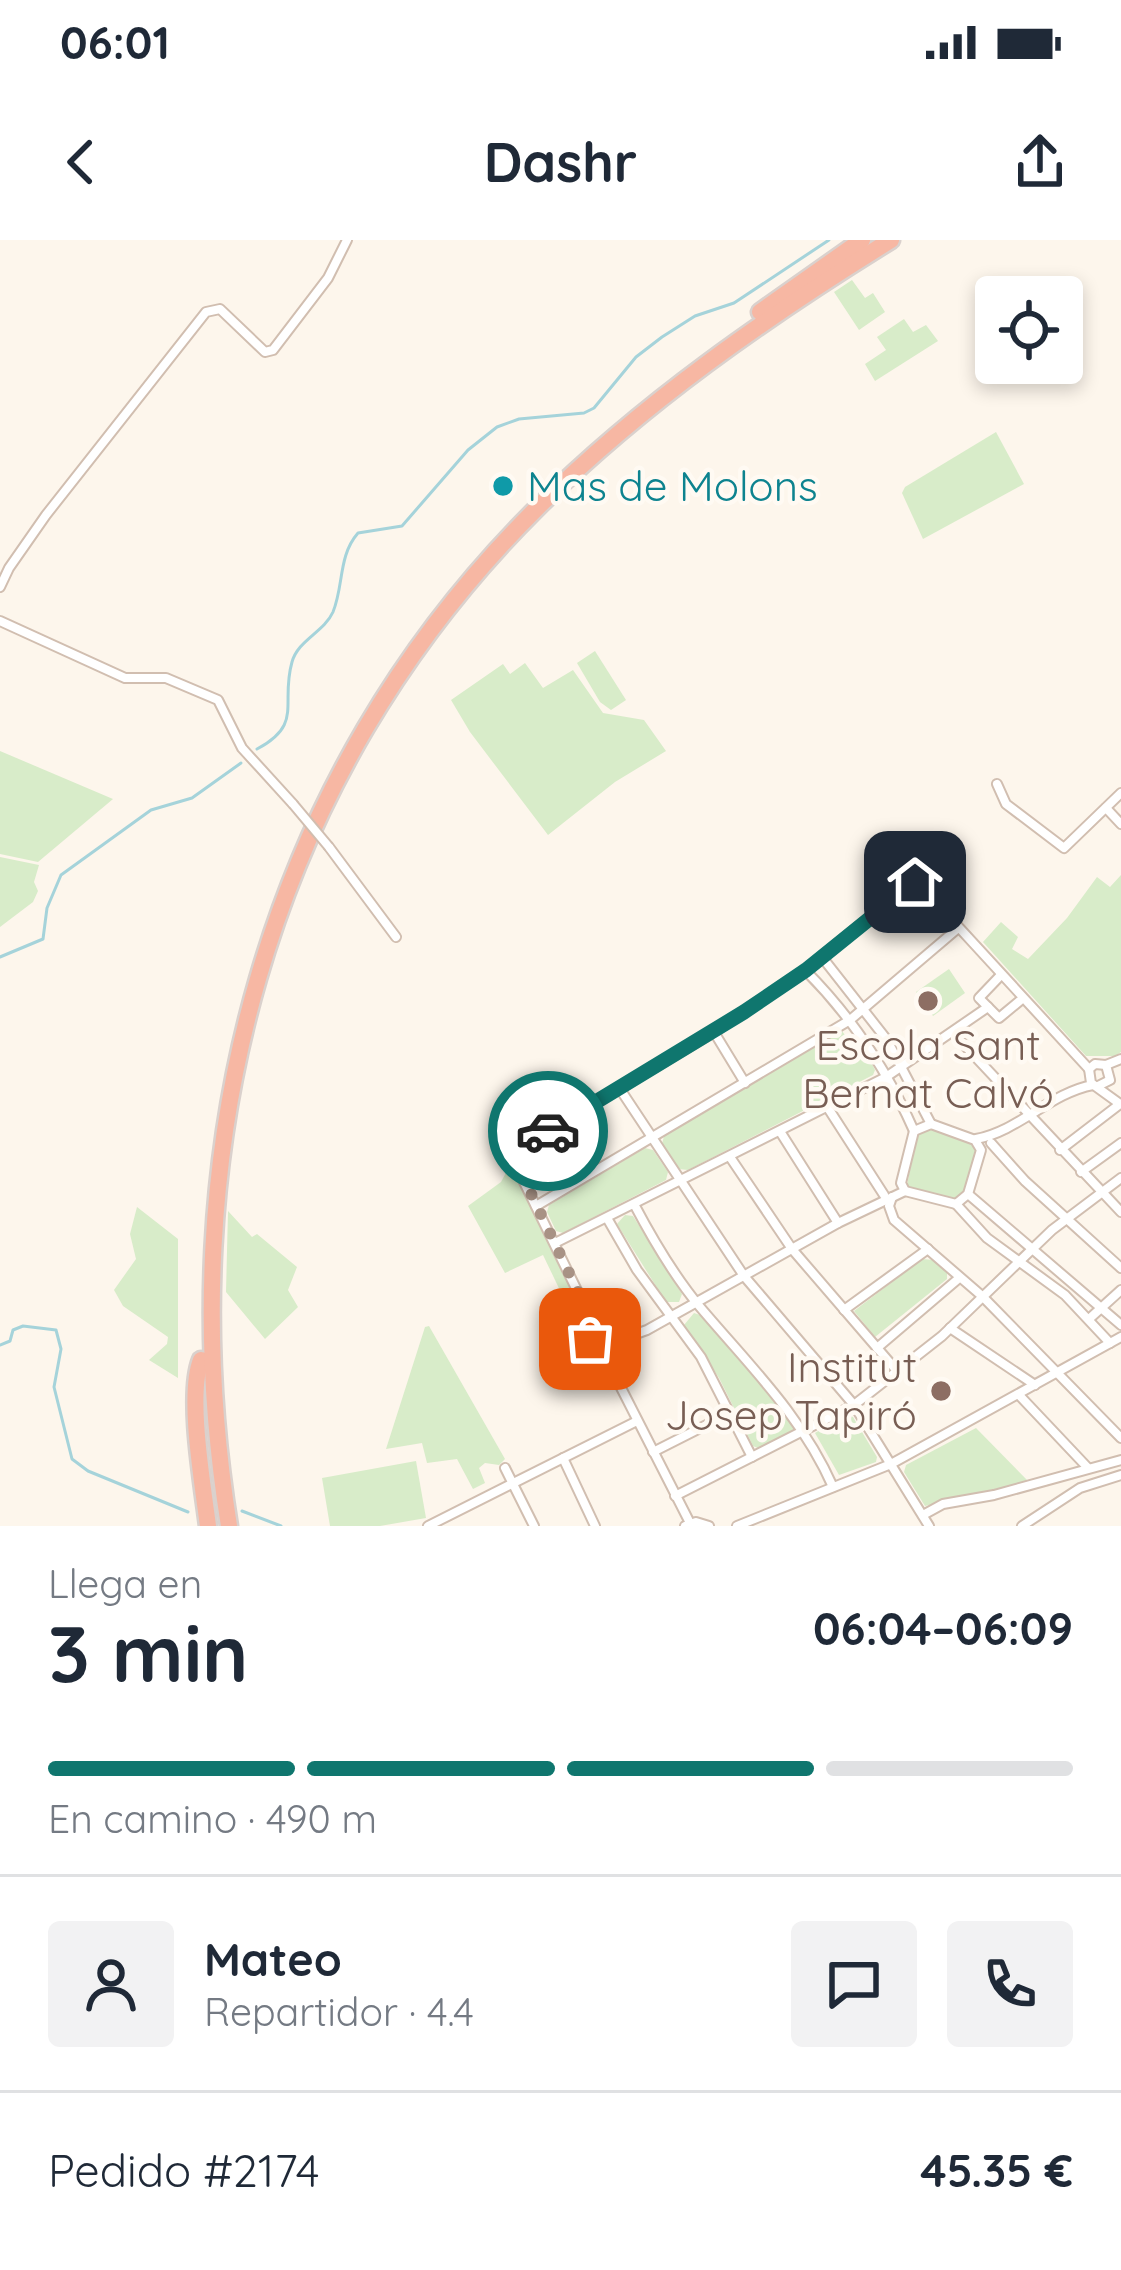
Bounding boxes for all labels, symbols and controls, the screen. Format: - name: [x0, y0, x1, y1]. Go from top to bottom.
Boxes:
- text: 06:01: [60, 14, 170, 70]
- text: Dashr: [484, 128, 637, 196]
- icon: back: [48, 129, 114, 195]
- icon: share: [1007, 129, 1073, 195]
- map controls: [975, 276, 1083, 384]
- button: locate: [975, 276, 1083, 384]
- place label: Mas de Molons: [527, 459, 818, 512]
- marker: Mas de Molons: [490, 473, 516, 499]
- pin: [864, 831, 966, 933]
- icon: home: [882, 849, 948, 915]
- marker: Escola Sant Bernat Calvó: [915, 988, 941, 1014]
- place label: Escola Sant Bernat Calvó: [802, 1018, 1054, 1119]
- courier: [488, 1071, 608, 1191]
- icon: car: [515, 1098, 581, 1164]
- pin: [539, 1288, 641, 1390]
- icon: bag: [557, 1306, 623, 1372]
- place label: Institut Josep Tapiró: [665, 1340, 917, 1441]
- marker: Institut Josep Tapiró: [928, 1378, 954, 1404]
- text: Llega en: [48, 1559, 202, 1608]
- text: 06:04–06:09: [813, 1600, 1073, 1656]
- text: 3 min: [48, 1604, 249, 1702]
- text: En camino · 490 m: [48, 1794, 377, 1843]
- button: person: [48, 1921, 174, 2047]
- button: chat: [791, 1921, 917, 2047]
- button: phone: [947, 1921, 1073, 2047]
- text: Mateo: [204, 1931, 342, 1987]
- text: Repartidor · 4.4: [204, 1987, 474, 2036]
- text: Pedido #2174: [48, 2142, 319, 2198]
- text: 45.35 €: [920, 2142, 1073, 2198]

